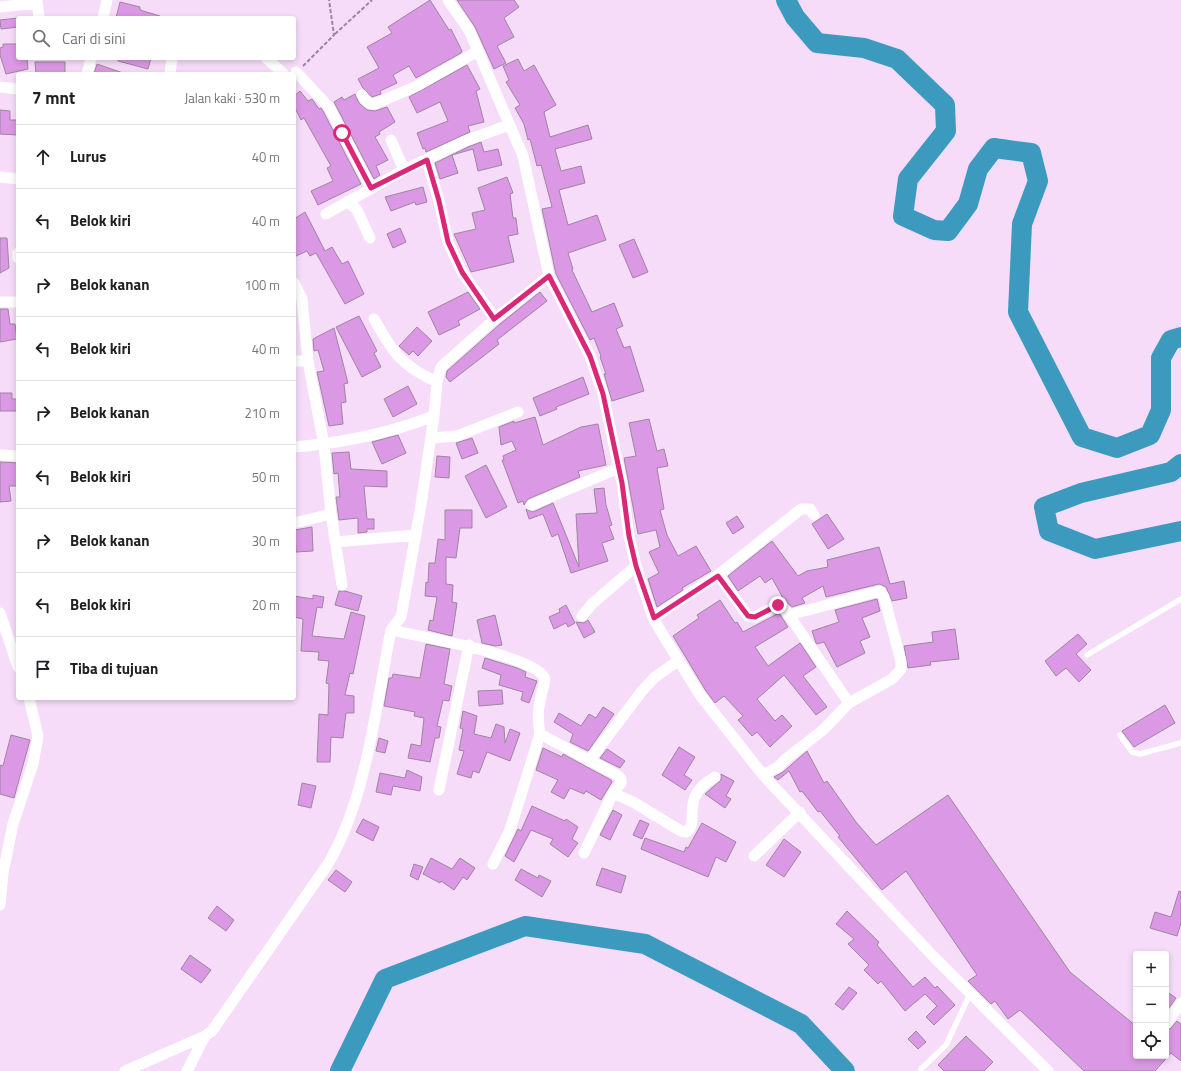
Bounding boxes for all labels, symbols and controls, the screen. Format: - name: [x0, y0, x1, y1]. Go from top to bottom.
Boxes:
- search box: [16, 16, 296, 60]
- icon: search: [30, 27, 52, 49]
- text: Cari di sini: [62, 27, 126, 50]
- text: 7 mnt: [32, 85, 75, 111]
- text: Jalan kaki · 530 m: [184, 88, 280, 108]
- route start: [333, 124, 351, 142]
- text: Lurus: [70, 145, 106, 168]
- icon: ahead: [32, 146, 54, 168]
- text: 40 m: [252, 147, 280, 167]
- text: Belok kiri: [70, 209, 131, 232]
- icon: left: [32, 210, 54, 232]
- text: 40 m: [252, 211, 280, 231]
- text: Belok kanan: [70, 273, 150, 296]
- icon: right: [32, 274, 54, 296]
- text: 100 m: [244, 275, 280, 295]
- text: Belok kiri: [70, 337, 131, 360]
- icon: left: [32, 338, 54, 360]
- text: 40 m: [252, 339, 280, 359]
- text: Belok kanan: [70, 401, 150, 424]
- icon: right: [32, 402, 54, 424]
- text: 210 m: [244, 403, 280, 423]
- text: Belok kiri: [70, 465, 131, 488]
- icon: left: [32, 466, 54, 488]
- text: 50 m: [252, 467, 280, 487]
- text: Belok kanan: [70, 529, 150, 552]
- icon: right: [32, 530, 54, 552]
- text: 30 m: [252, 531, 280, 551]
- text: Belok kiri: [70, 593, 131, 616]
- icon: left: [32, 594, 54, 616]
- text: 20 m: [252, 595, 280, 615]
- route end: [769, 596, 787, 614]
- text: Tiba di tujuan: [70, 657, 158, 680]
- icon: arrive: [32, 658, 54, 680]
- map controls: [1133, 951, 1169, 1059]
- button: +: [1133, 951, 1169, 987]
- button: −: [1133, 987, 1169, 1023]
- button: locate: [1133, 1023, 1169, 1059]

